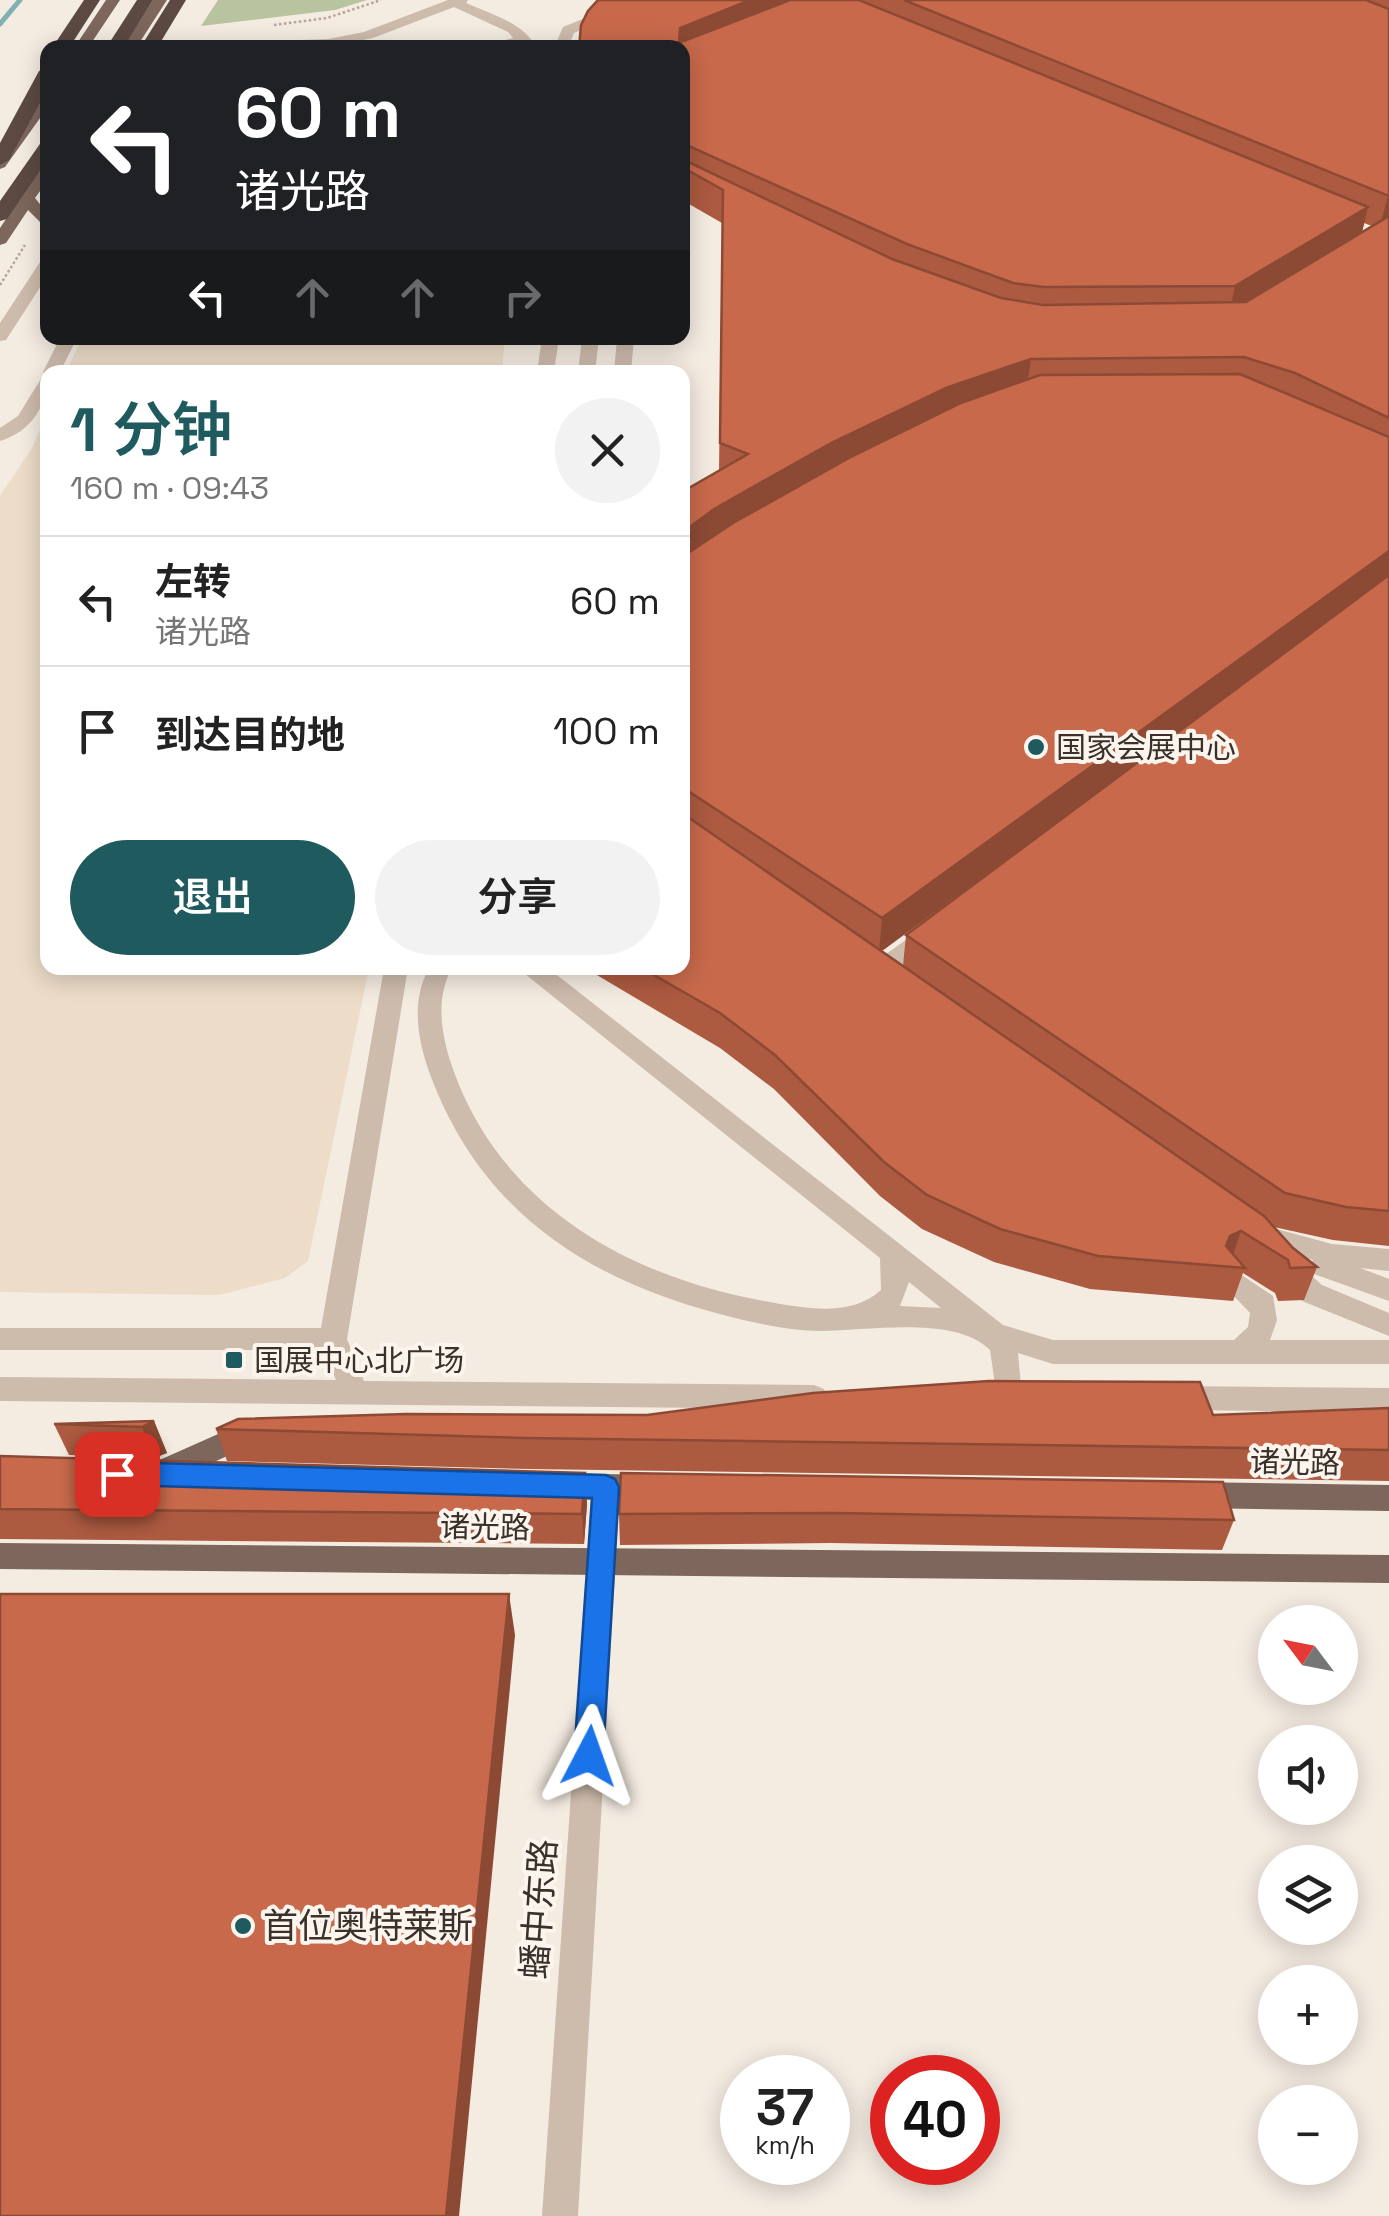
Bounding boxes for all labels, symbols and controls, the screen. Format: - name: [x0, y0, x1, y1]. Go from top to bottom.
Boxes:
- text: 60 m: [235, 68, 401, 157]
- icon: left: [70, 80, 200, 210]
- text: 诸光路: [235, 163, 370, 220]
- icon: left: [180, 270, 235, 325]
- icon: ahead: [285, 270, 340, 325]
- icon: ahead: [390, 270, 445, 325]
- icon: right: [495, 270, 550, 325]
- text: 1 分钟: [70, 392, 232, 469]
- button: close: [555, 398, 660, 503]
- text: 160 m · 09:43: [70, 468, 269, 508]
- text: 左转: [155, 558, 231, 606]
- icon: left: [70, 574, 125, 629]
- text: 60 m: [570, 577, 660, 625]
- text: 诸光路: [155, 612, 251, 652]
- icon: arrive: [70, 704, 125, 759]
- text: 100 m: [553, 707, 660, 755]
- text: 到达目的地: [155, 711, 345, 759]
- place label: 国家会展中心: [1056, 728, 1236, 767]
- marker: 国家会展中心: [1025, 736, 1047, 758]
- button: 退出: [70, 840, 355, 955]
- button: 分享: [375, 840, 660, 955]
- place label: 国展中心北广场: [254, 1341, 464, 1380]
- marker: 国展中心北广场: [223, 1349, 245, 1371]
- pin: [75, 1432, 160, 1517]
- street label: 诸光路: [1250, 1442, 1340, 1482]
- icon: arrive: [90, 1447, 145, 1502]
- street label: 诸光路: [440, 1507, 530, 1547]
- north arrow: [1258, 1605, 1358, 1705]
- map controls: [1258, 1605, 1358, 2185]
- position arrow: [537, 1704, 641, 1808]
- button: sound: [1258, 1725, 1358, 1825]
- street label: 蟠中东路: [512, 1838, 566, 1980]
- button: layers: [1258, 1845, 1358, 1945]
- place label: 首位奥特莱斯: [263, 1904, 473, 1948]
- marker: 首位奥特莱斯: [232, 1915, 254, 1937]
- button: +: [1258, 1965, 1358, 2065]
- speed limit sign: 40: [870, 2055, 1000, 2185]
- text: 37: [756, 2076, 814, 2140]
- button: −: [1258, 2085, 1358, 2185]
- text: km/h: [755, 2129, 815, 2161]

